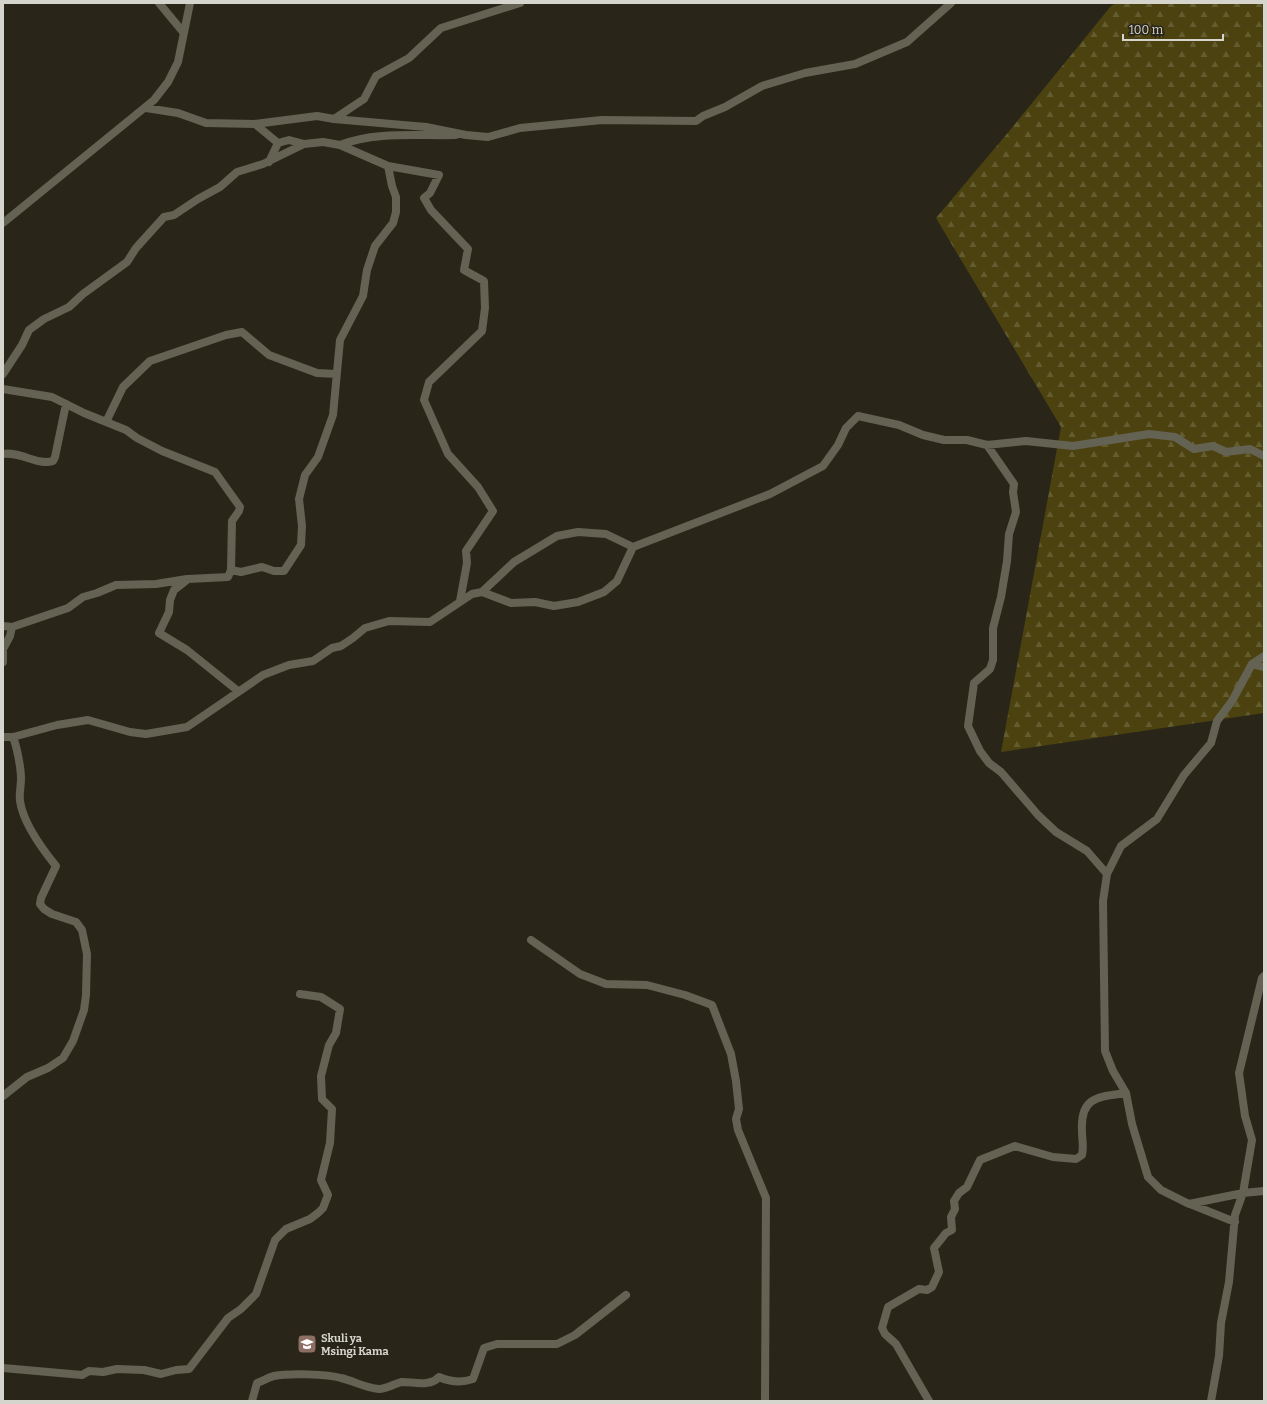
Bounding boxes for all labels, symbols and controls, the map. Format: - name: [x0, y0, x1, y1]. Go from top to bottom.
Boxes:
- scale bar: [1123, 16, 1223, 42]
- text: 100 m: [1129, 23, 1164, 37]
- place label: Skuli ya Msingi Kama: [321, 1332, 389, 1358]
- school or university icon: Skuli ya Msingi Kama: [296, 1333, 318, 1355]

